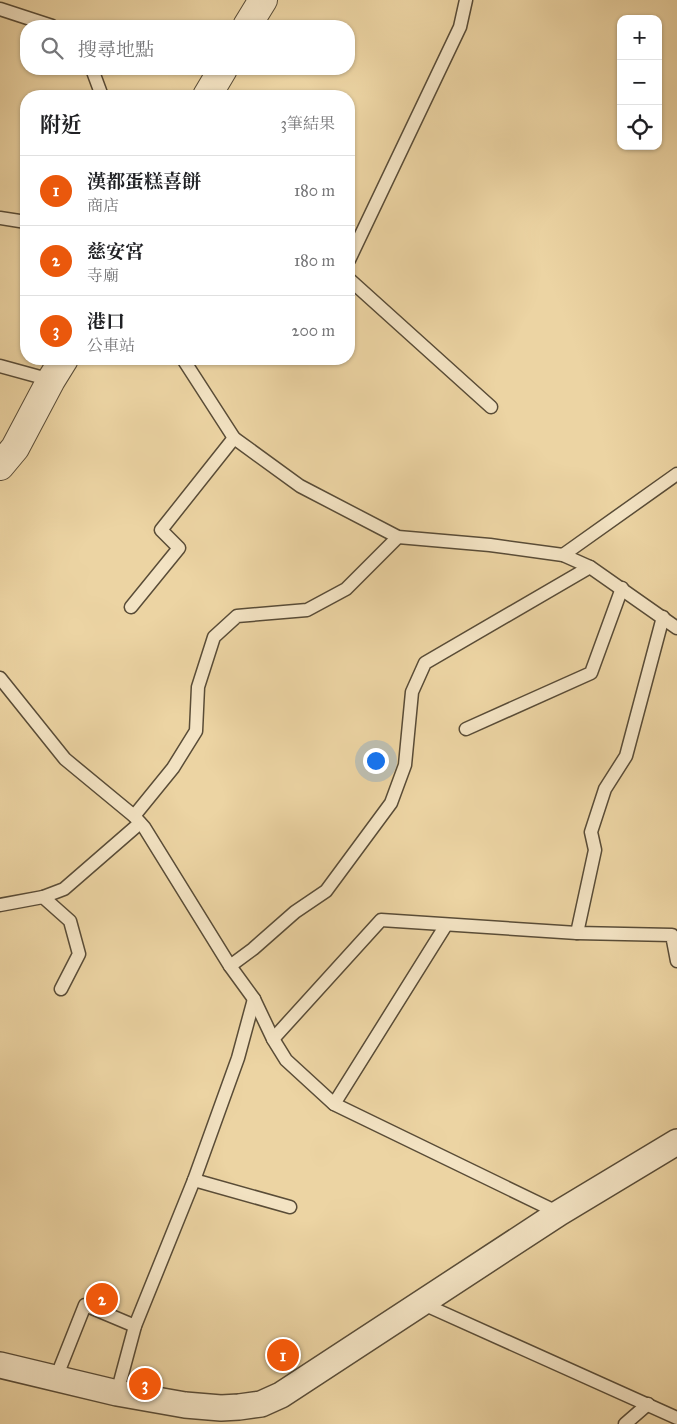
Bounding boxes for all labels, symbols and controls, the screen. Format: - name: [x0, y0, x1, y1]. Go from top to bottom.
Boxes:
- map controls: [617, 15, 662, 150]
- button: +: [617, 15, 662, 60]
- search box: [20, 20, 355, 75]
- icon: search: [38, 34, 66, 62]
- text: 搜尋地點: [78, 38, 154, 61]
- button: −: [617, 60, 662, 105]
- button: locate: [617, 105, 662, 150]
- text: 附近: [40, 112, 82, 138]
- text: 3筆結果: [281, 114, 335, 133]
- text: 漢都蛋糕喜餅: [87, 170, 201, 193]
- text: 1: [53, 181, 59, 200]
- text: 180 m: [294, 181, 335, 200]
- text: 商店: [87, 196, 119, 215]
- text: 慈安宮: [87, 240, 144, 263]
- text: 2: [52, 251, 60, 270]
- text: 180 m: [294, 251, 335, 270]
- text: 寺廟: [87, 266, 119, 285]
- text: 港口: [87, 310, 125, 333]
- text: 3: [53, 321, 59, 340]
- text: 200 m: [292, 321, 335, 340]
- text: 公車站: [87, 336, 135, 355]
- your location: [363, 748, 389, 774]
- pin: 2: [86, 1280, 118, 1318]
- pin: 1: [267, 1336, 299, 1374]
- pin: 3: [129, 1365, 161, 1403]

